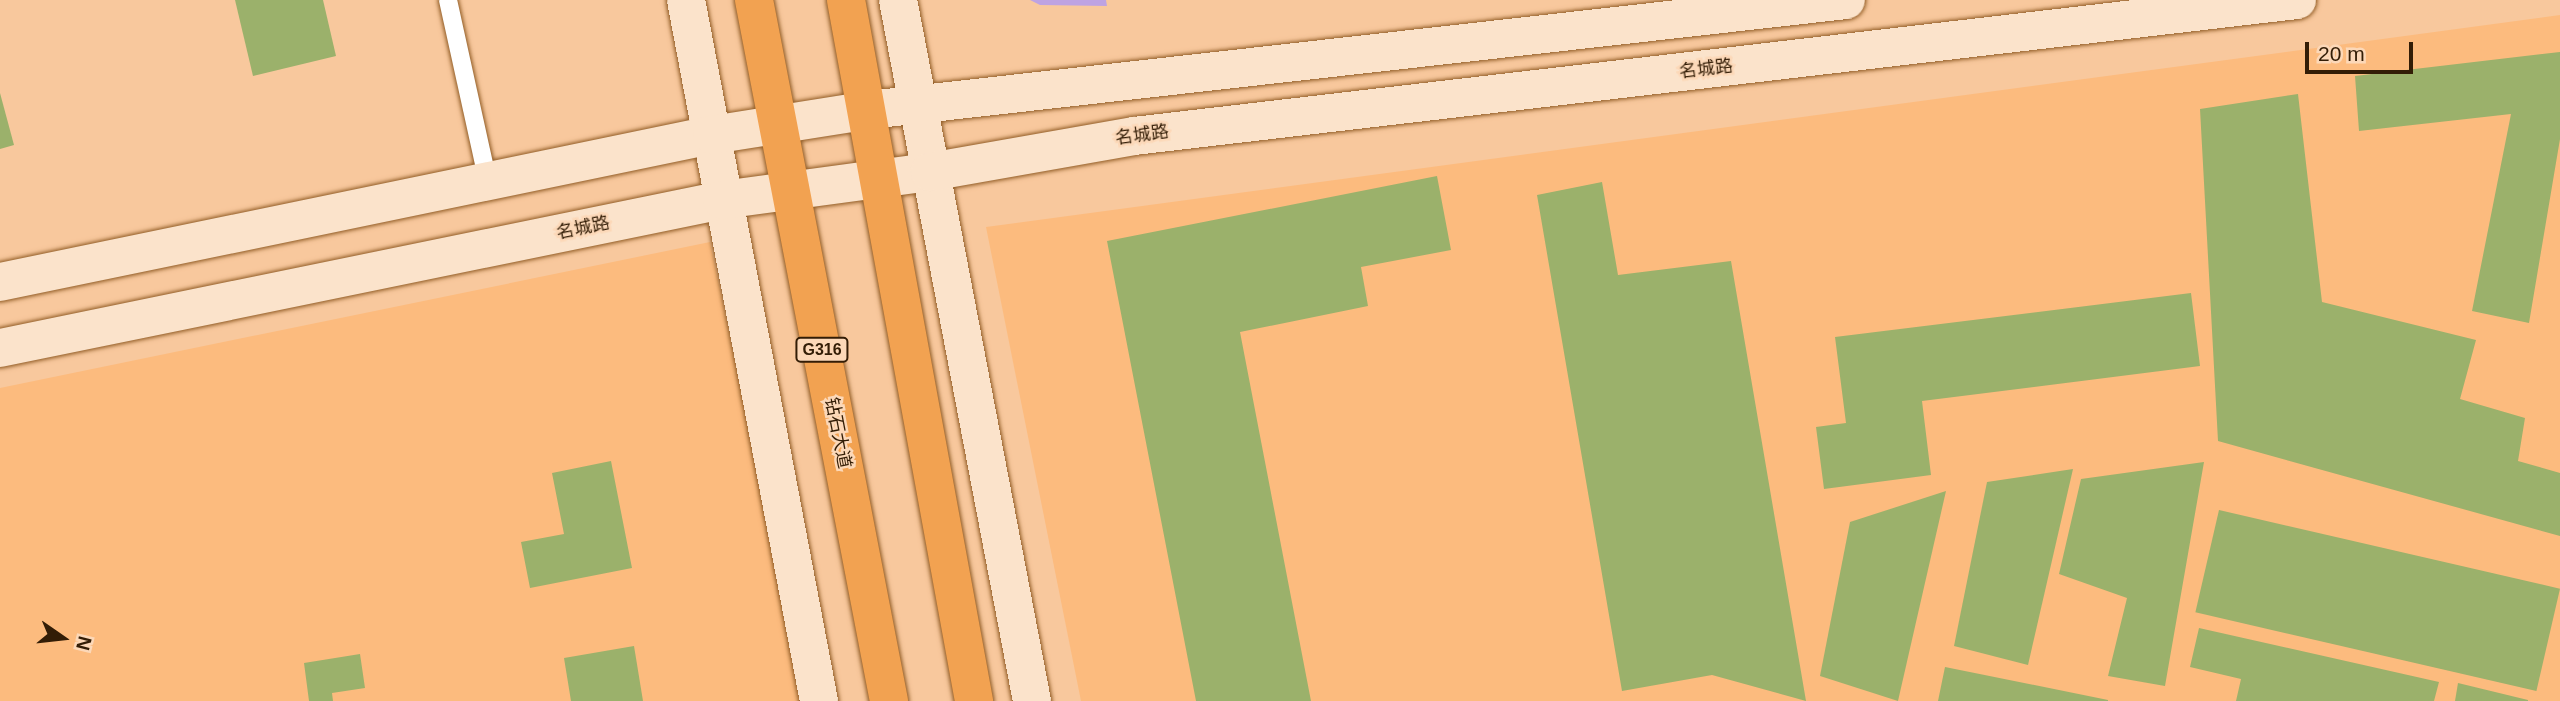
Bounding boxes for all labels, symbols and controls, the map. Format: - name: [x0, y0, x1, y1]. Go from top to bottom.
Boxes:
- scale bar: [2308, 28, 2416, 72]
- text: 20 m: [2318, 42, 2365, 65]
- street label: 名城路: [1678, 55, 1734, 83]
- street label: 名城路: [1114, 121, 1170, 149]
- street label: 名城路: [554, 212, 612, 244]
- road number: G316: [794, 338, 850, 362]
- street label: 钻石大道: [821, 396, 855, 470]
- north arrow: [28, 603, 98, 673]
- text: N: [72, 634, 96, 652]

